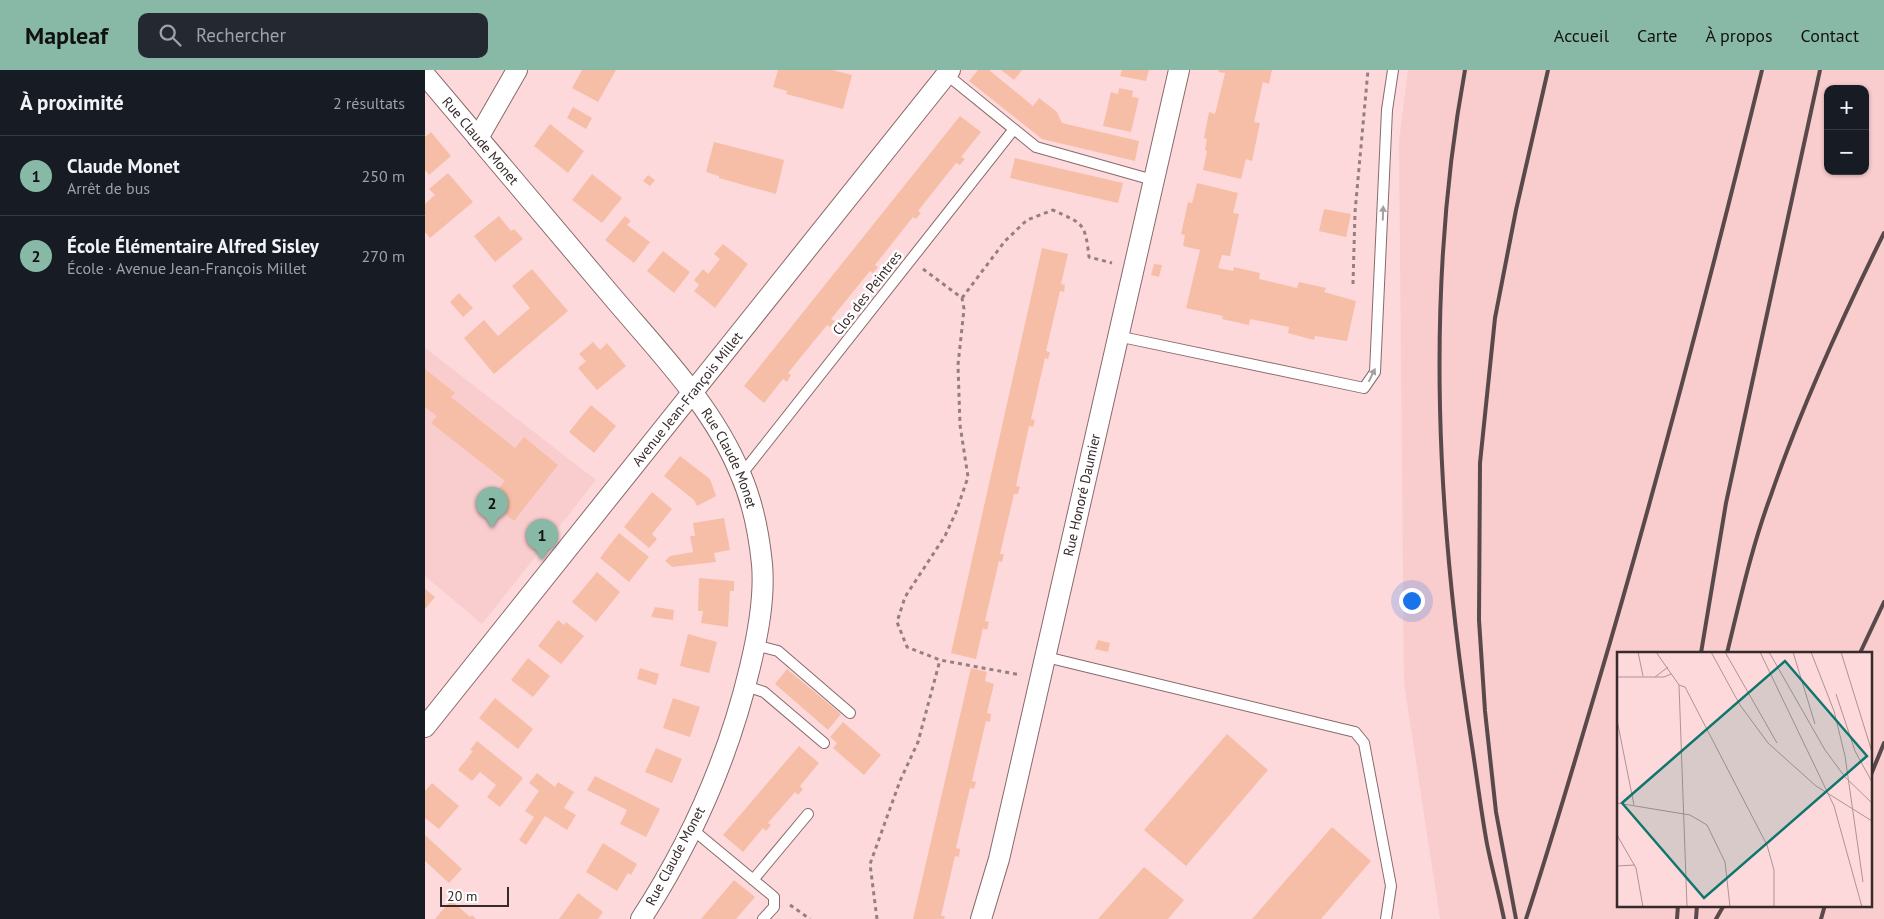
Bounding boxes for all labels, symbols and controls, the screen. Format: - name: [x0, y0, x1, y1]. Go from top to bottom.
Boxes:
- search box: [138, 13, 488, 58]
- text: Mapleaf: [25, 20, 108, 51]
- icon: search: [156, 21, 184, 49]
- text: Rechercher: [196, 23, 286, 47]
- text: Accueil: [1554, 24, 1609, 47]
- text: Carte: [1637, 24, 1678, 47]
- text: À propos: [1706, 24, 1773, 47]
- text: Contact: [1801, 24, 1859, 47]
- map controls: [1824, 85, 1869, 175]
- button: +: [1824, 85, 1869, 130]
- text: À proximité: [20, 89, 124, 116]
- text: 2 résultats: [333, 93, 405, 113]
- street label: Rue Claude Monet: [438, 93, 523, 189]
- button: −: [1824, 130, 1869, 175]
- text: Claude Monet: [67, 154, 180, 178]
- text: 1: [31, 166, 41, 186]
- text: 250 m: [362, 166, 405, 186]
- text: Arrêt de bus: [67, 178, 150, 198]
- one-way arrow: [1379, 205, 1387, 221]
- text: École Élémentaire Alfred Sisley: [67, 234, 319, 258]
- text: 2: [31, 246, 41, 266]
- text: 270 m: [362, 246, 405, 266]
- street label: Clos des Peintres: [829, 247, 906, 339]
- text: École · Avenue Jean-François Millet: [67, 258, 307, 278]
- street label: Avenue Jean-François Millet: [628, 328, 746, 470]
- one-way arrow: [1368, 367, 1376, 382]
- street label: Rue Claude Monet: [697, 404, 761, 511]
- street label: Rue Honoré Daumier: [1059, 432, 1104, 558]
- pin: 2: [476, 487, 508, 528]
- pin: 1: [526, 519, 558, 560]
- your location: [1399, 588, 1425, 614]
- inset map: [1617, 652, 1871, 906]
- street label: Rue Claude Monet: [641, 803, 709, 909]
- scale bar: [440, 884, 509, 907]
- text: 20 m: [447, 887, 477, 905]

